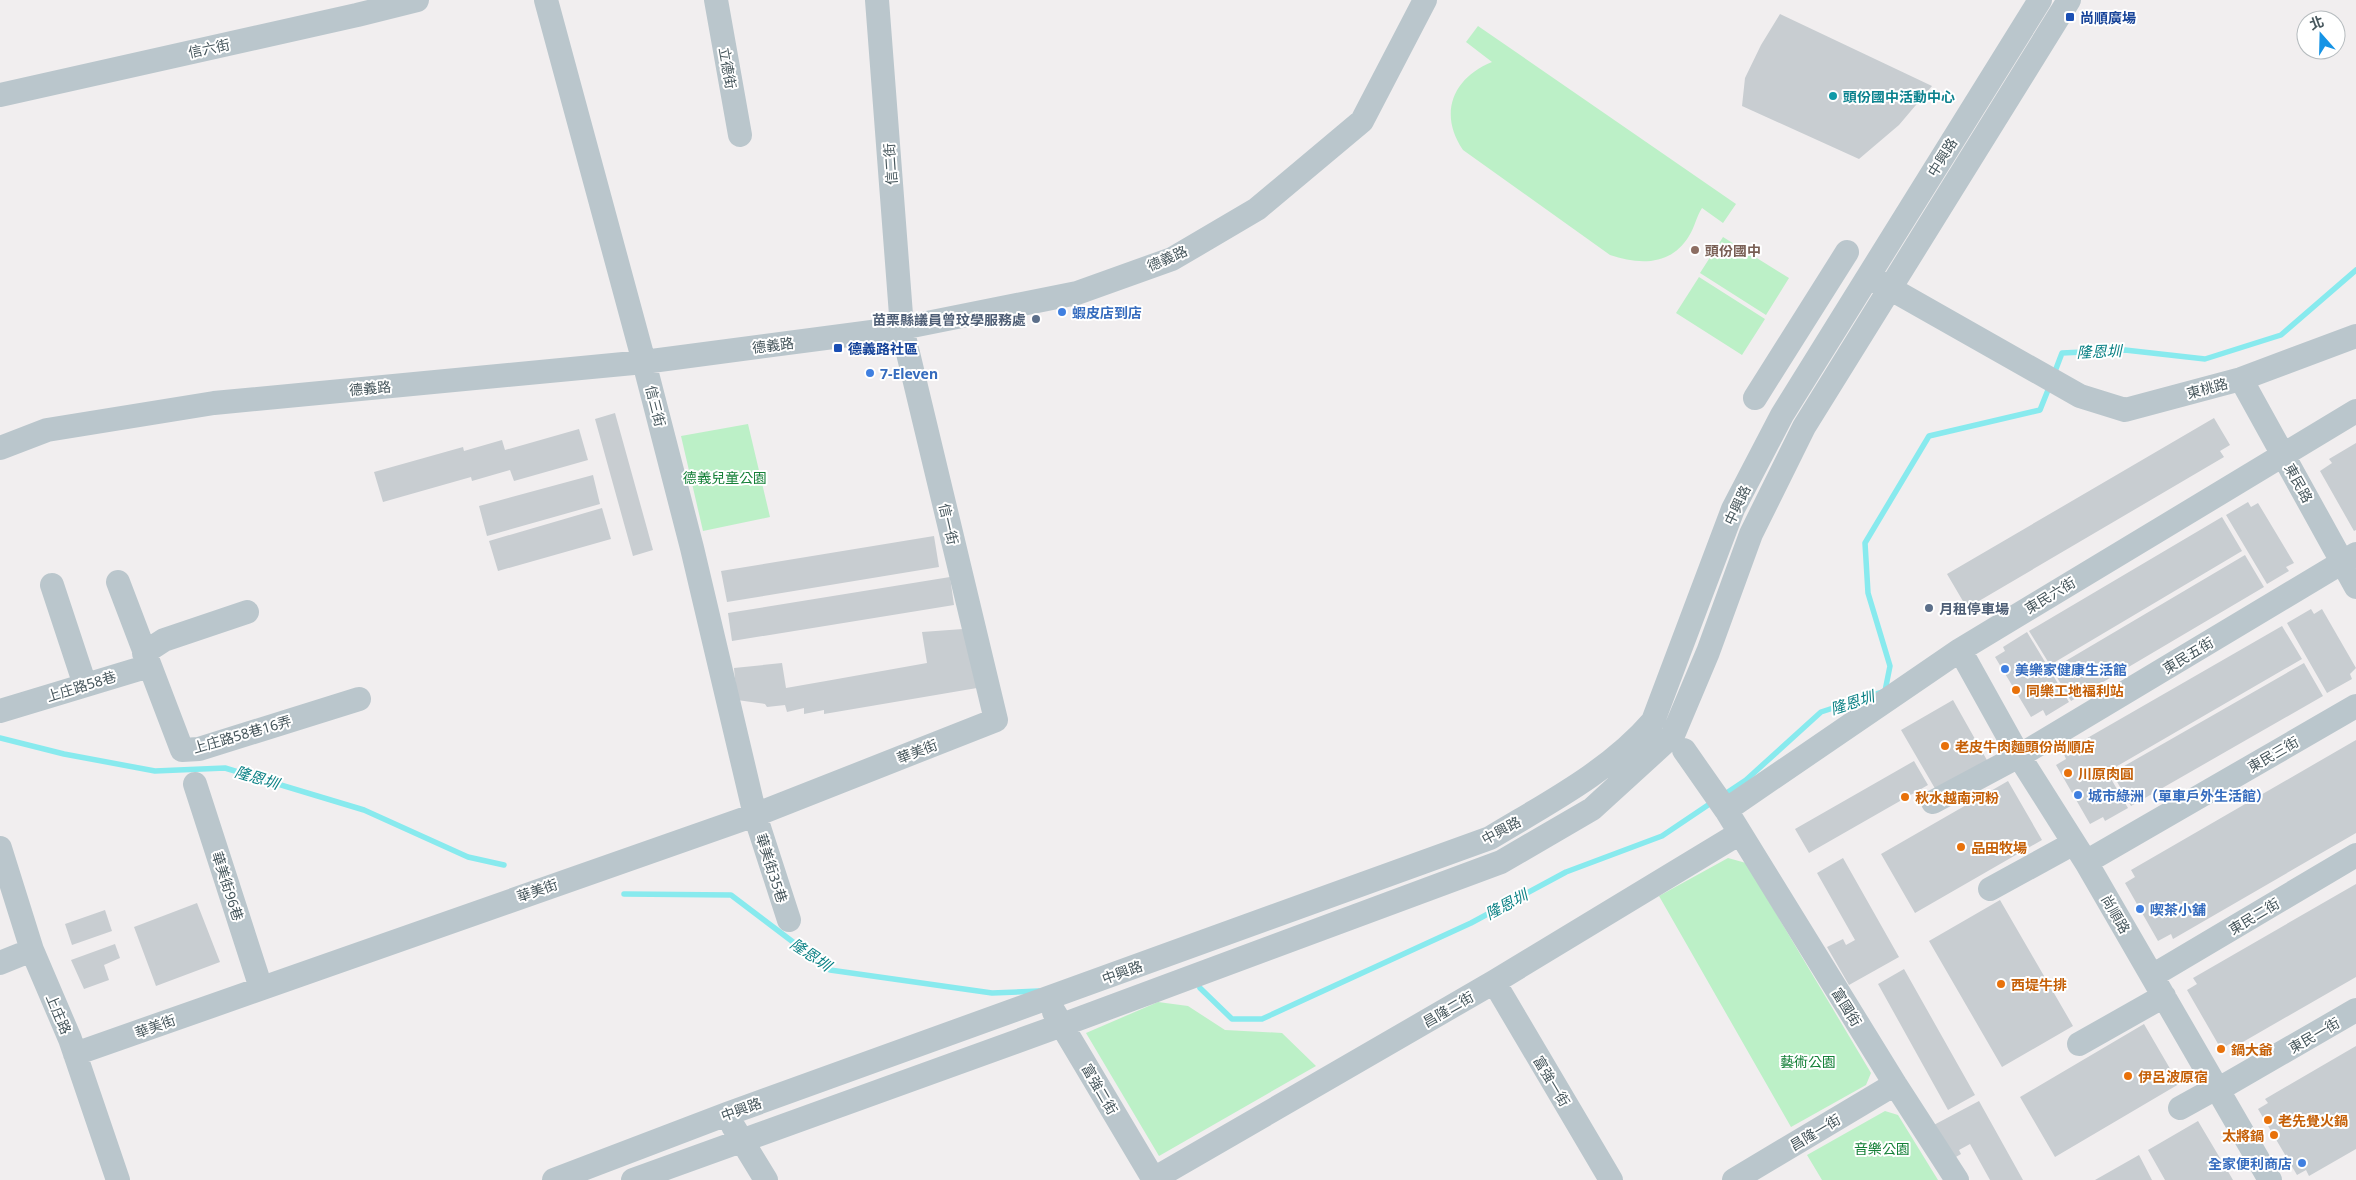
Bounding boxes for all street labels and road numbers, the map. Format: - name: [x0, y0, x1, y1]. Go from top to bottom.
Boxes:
- street label: 信六街: [186, 34, 232, 62]
- street label: 立德街: [715, 46, 741, 90]
- street label: 中興路: [1923, 134, 1961, 180]
- street label: 信二街: [879, 142, 901, 186]
- street label: 德義路: [1144, 241, 1190, 275]
- street label: 德義路: [751, 333, 795, 357]
- street label: 東桃路: [2184, 373, 2230, 403]
- street label: 德義路: [348, 377, 392, 399]
- street label: 信三街: [642, 383, 670, 429]
- street label: 東民路: [2281, 460, 2317, 506]
- street label: 中興路: [1720, 482, 1754, 528]
- street label: 信一街: [935, 501, 963, 547]
- street label: 東民六街: [2021, 572, 2079, 618]
- street label: 東民五街: [2159, 632, 2217, 678]
- street label: 上庄路58巷: [44, 666, 118, 706]
- street label: 上庄路58巷16弄: [190, 711, 294, 757]
- street label: 東民三街: [2244, 732, 2302, 776]
- street label: 華美街: [894, 735, 940, 767]
- street label: 中興路: [1478, 812, 1524, 848]
- street label: 華美街35巷: [752, 831, 792, 905]
- street label: 華美街96巷: [208, 849, 248, 923]
- street label: 華美街: [514, 874, 560, 906]
- street label: 尚順路: [2097, 891, 2135, 937]
- street label: 東民二街: [2225, 893, 2283, 939]
- street label: 中興路: [1099, 956, 1145, 988]
- street label: 富國街: [1828, 984, 1866, 1030]
- street label: 昌隆二街: [1419, 987, 1477, 1031]
- street label: 上庄路: [42, 991, 76, 1037]
- street label: 華美街: [132, 1010, 178, 1042]
- street label: 東民一街: [2285, 1013, 2343, 1057]
- street label: 富強一街: [1529, 1052, 1575, 1110]
- street label: 富強二街: [1078, 1060, 1122, 1118]
- street label: 中興路: [718, 1093, 764, 1125]
- street label: 昌隆一街: [1786, 1109, 1844, 1155]

